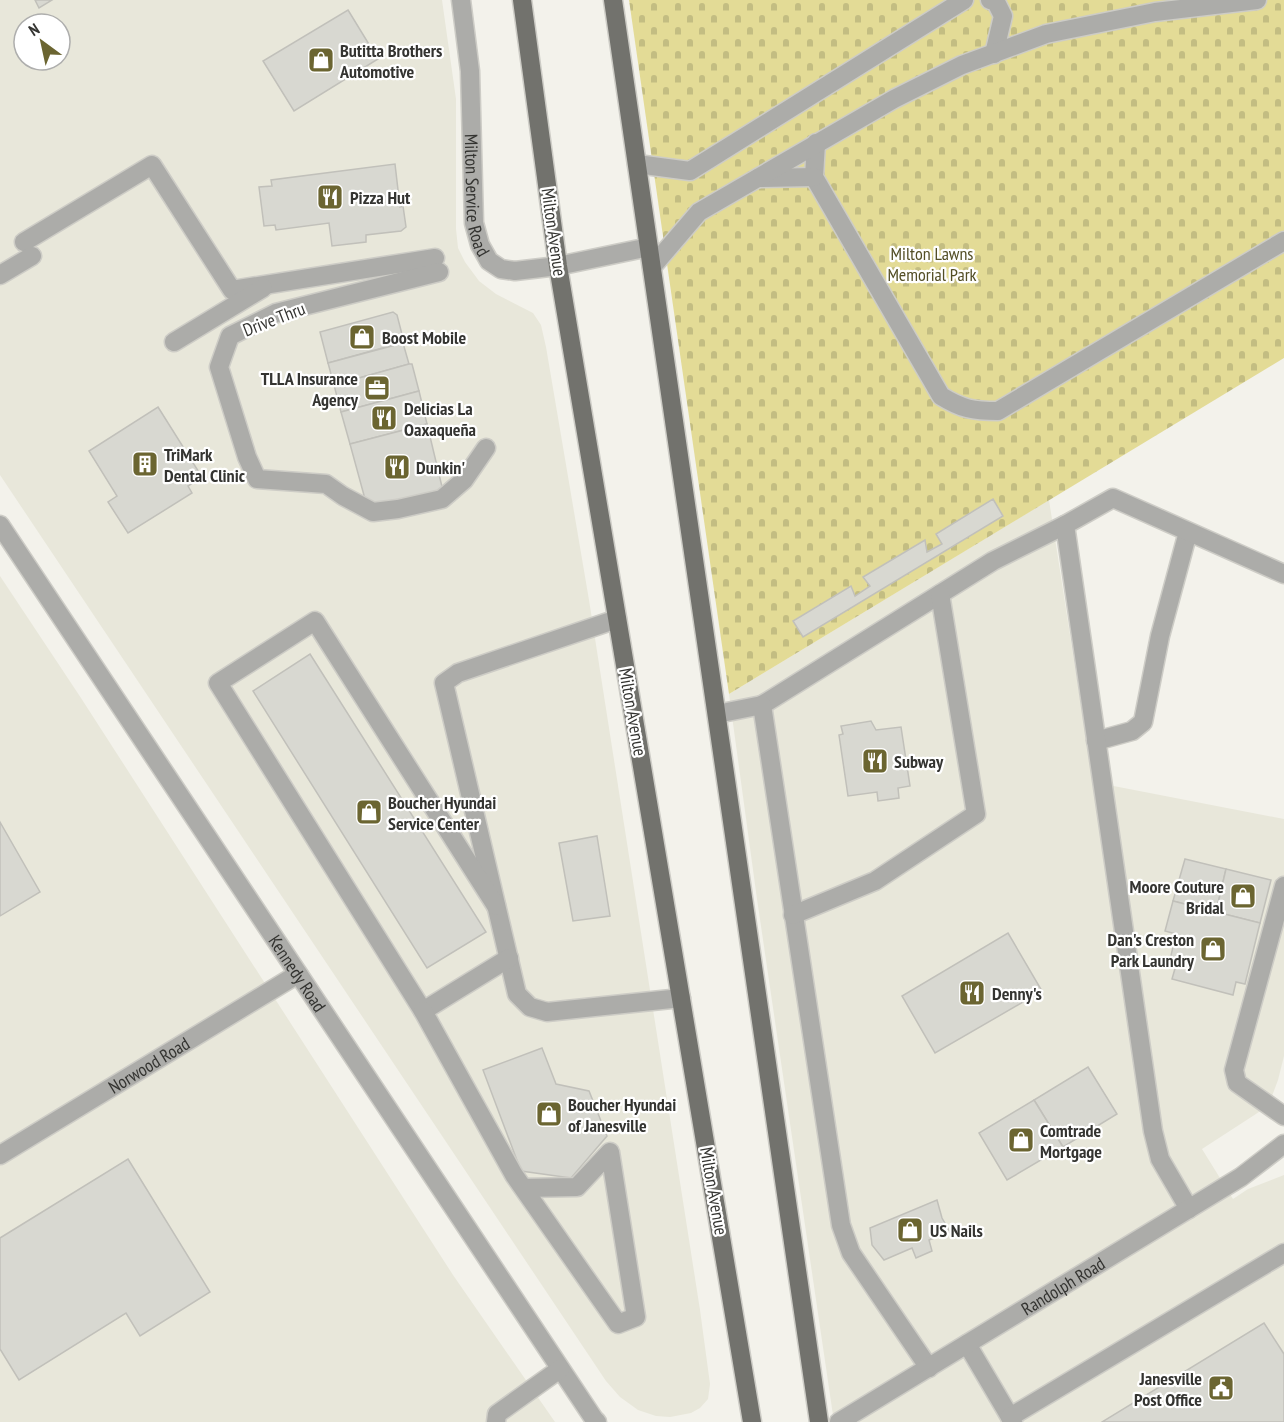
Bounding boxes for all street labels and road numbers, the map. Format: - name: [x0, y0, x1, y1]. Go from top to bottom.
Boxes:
- street label: Milton Service Road: [460, 134, 495, 260]
- street label: Milton Avenue: [536, 186, 572, 278]
- street label: Drive Thru: [240, 297, 308, 341]
- street label: Milton Avenue: [614, 666, 652, 758]
- street label: Kennedy Road: [264, 930, 332, 1016]
- street label: Norwood Road: [104, 1031, 193, 1098]
- street label: Milton Avenue: [695, 1145, 733, 1237]
- street label: Randolph Road: [1017, 1251, 1109, 1320]

